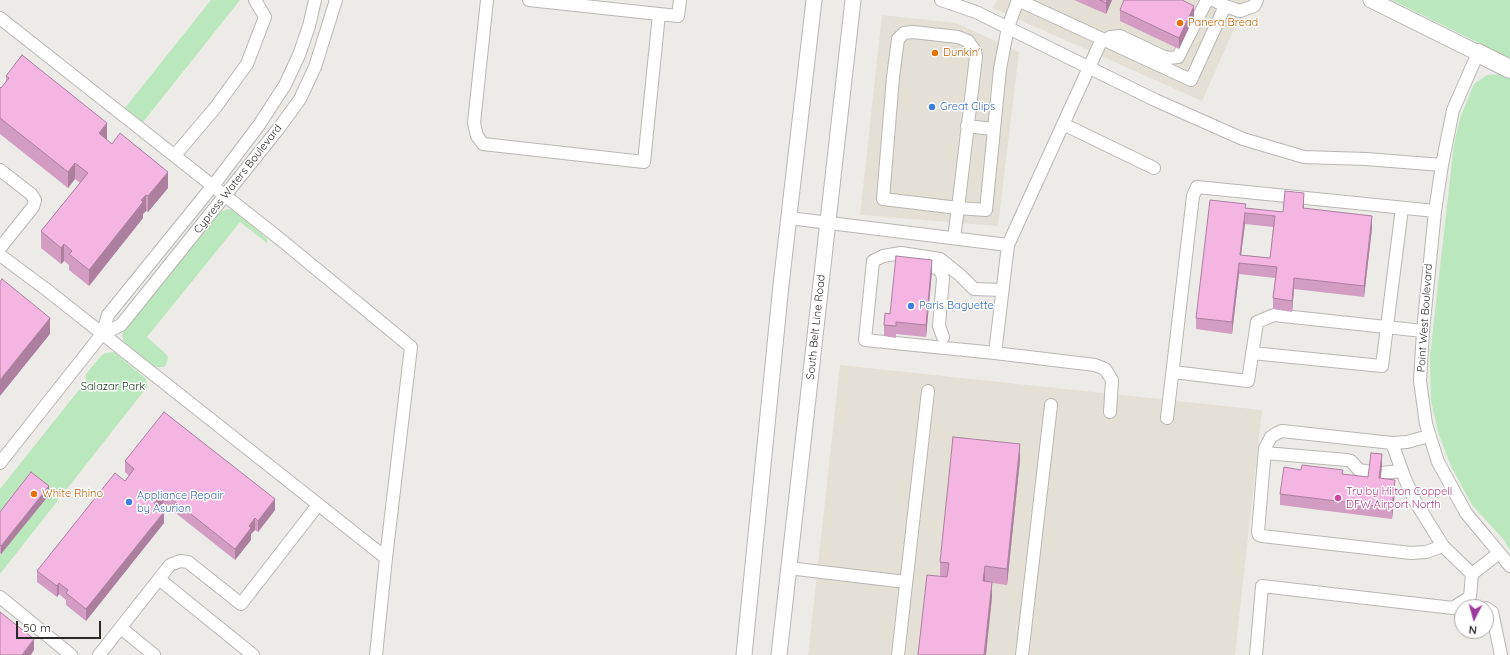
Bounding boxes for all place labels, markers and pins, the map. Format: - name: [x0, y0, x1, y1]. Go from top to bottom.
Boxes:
- place label: Panera Bread: [1188, 16, 1258, 30]
- marker: Panera Bread: [1175, 18, 1185, 28]
- place label: Dunkin': [943, 46, 980, 60]
- marker: Dunkin': [930, 48, 940, 58]
- place label: Great Clips: [940, 100, 995, 114]
- marker: Great Clips: [927, 102, 937, 112]
- place label: Paris Baguette: [919, 299, 994, 313]
- marker: Paris Baguette: [906, 301, 916, 311]
- place label: Tru by Hilton Coppell DFW Airport North: [1346, 485, 1452, 511]
- place label: White Rhino: [42, 487, 103, 501]
- marker: White Rhino: [29, 489, 39, 499]
- place label: Appliance Repair by Asurion: [137, 489, 224, 515]
- marker: Tru by Hilton Coppell DFW Airport North: [1333, 493, 1343, 503]
- marker: Appliance Repair by Asurion: [124, 497, 134, 507]

